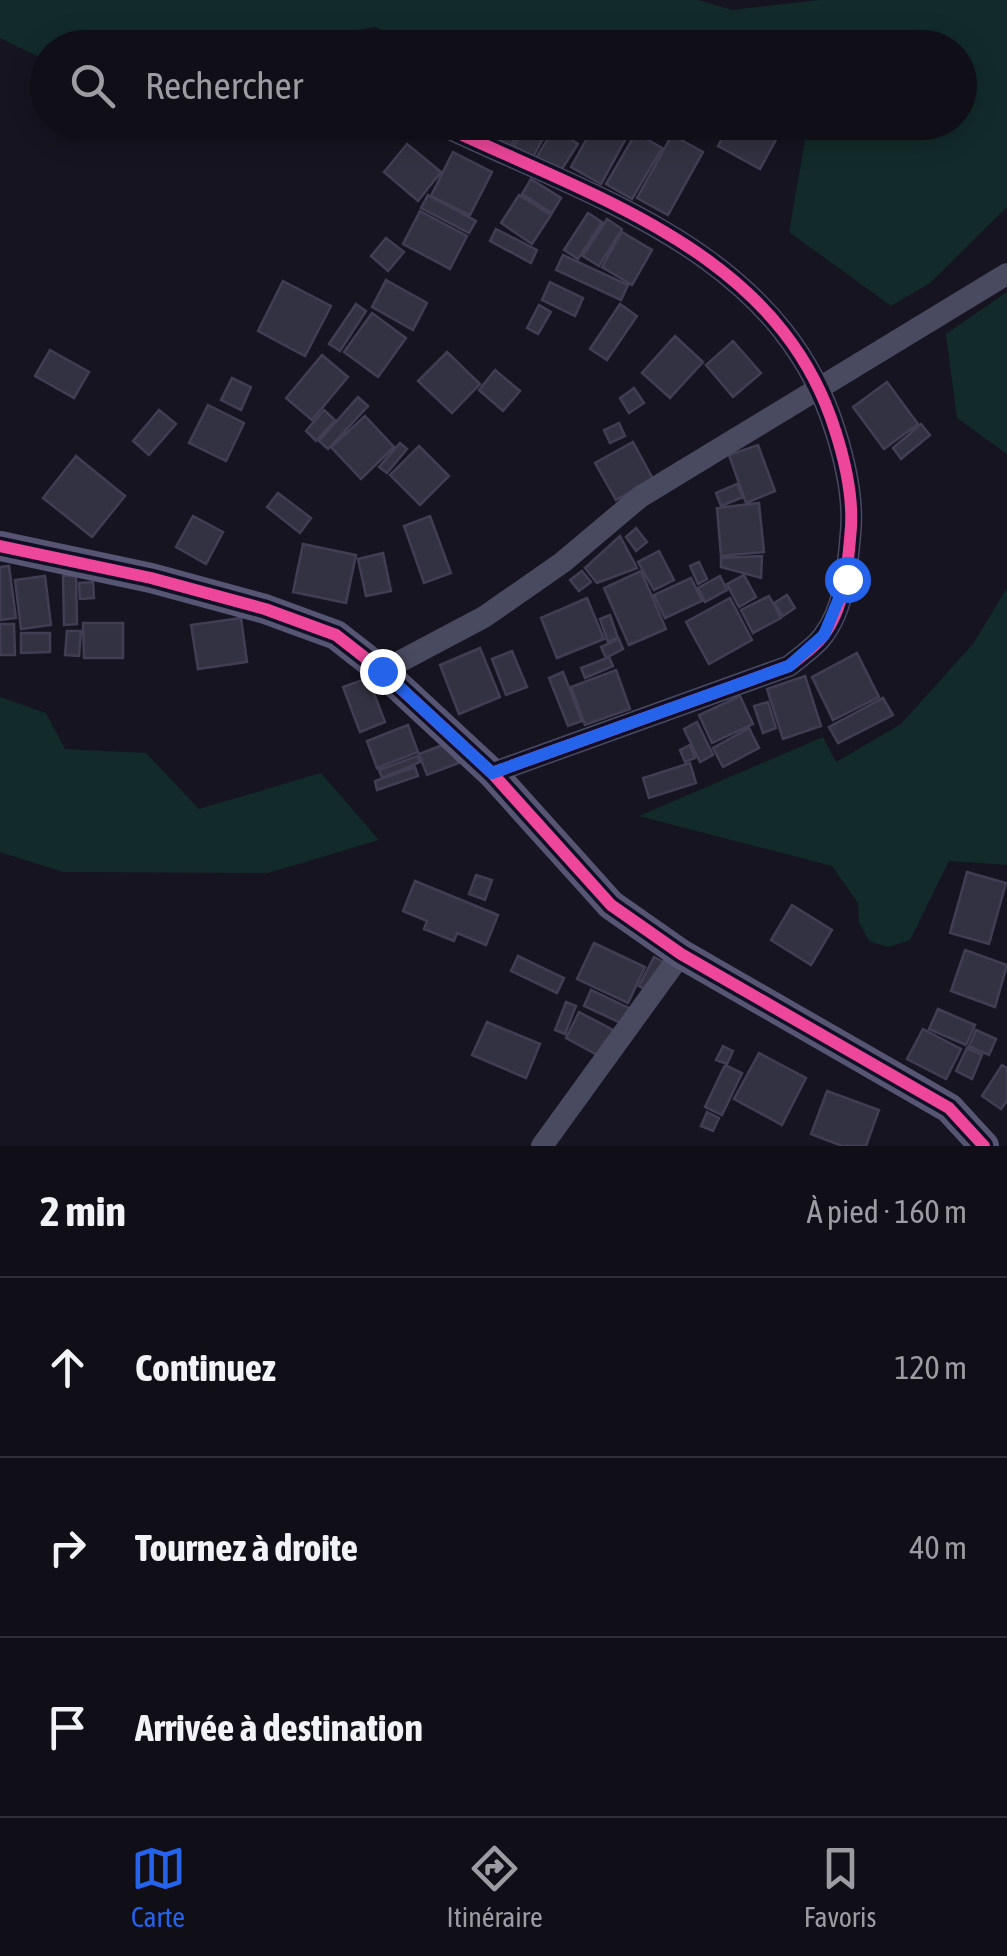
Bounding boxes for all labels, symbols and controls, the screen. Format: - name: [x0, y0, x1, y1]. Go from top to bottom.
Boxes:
- search box: [30, 30, 977, 140]
- icon: search: [65, 58, 120, 113]
- text: Rechercher: [145, 64, 303, 107]
- route start: [825, 557, 871, 603]
- route end: [360, 649, 406, 695]
- text: 2 min: [40, 1187, 126, 1235]
- text: À pied · 160 m: [807, 1193, 967, 1230]
- icon: ahead: [40, 1340, 95, 1395]
- text: Continuez: [135, 1346, 276, 1389]
- text: 120 m: [894, 1349, 967, 1386]
- icon: right: [40, 1520, 95, 1575]
- text: Tournez à droite: [135, 1526, 358, 1569]
- text: 40 m: [909, 1529, 967, 1566]
- icon: arrive: [40, 1700, 95, 1755]
- text: Arrivée à destination: [135, 1706, 423, 1749]
- tab: Carte: [131, 1841, 186, 1933]
- tab: Itinéraire: [447, 1841, 543, 1933]
- tab: Favoris: [804, 1841, 876, 1933]

